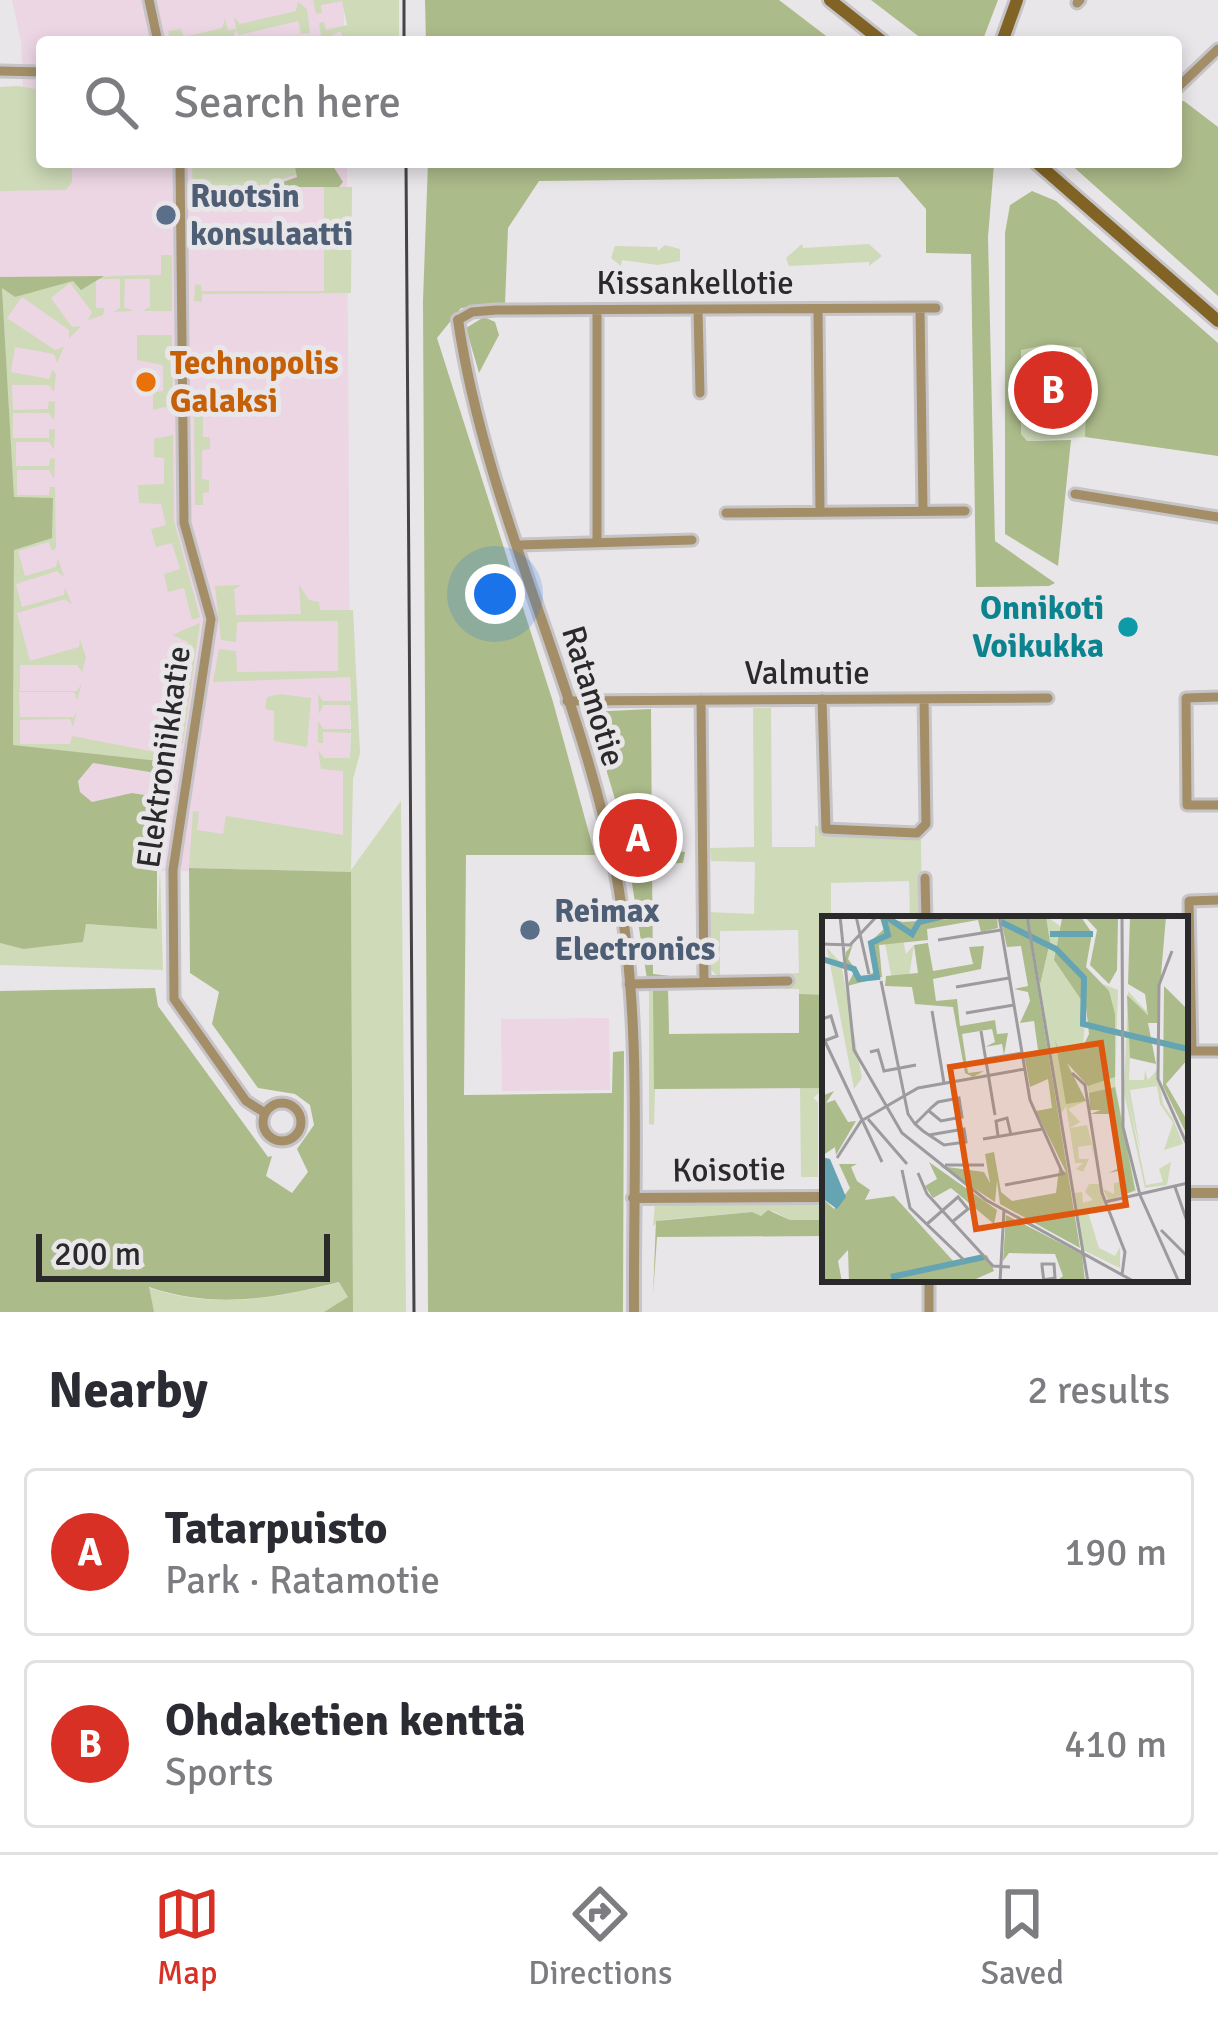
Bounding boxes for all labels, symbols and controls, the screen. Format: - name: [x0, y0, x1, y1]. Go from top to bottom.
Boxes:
- search box: [36, 36, 1182, 168]
- icon: search: [78, 69, 144, 135]
- text: Search here: [174, 75, 401, 130]
- place label: Ruotsin konsulaatti: [190, 176, 353, 255]
- marker: Ruotsin konsulaatti: [153, 202, 179, 228]
- street label: Kissankellotie: [596, 263, 794, 304]
- place label: Technopolis Galaksi: [170, 343, 339, 422]
- pin: B: [1014, 345, 1092, 435]
- marker: Technopolis Galaksi: [133, 369, 159, 395]
- your location: [465, 564, 525, 624]
- place label: Onnikoti Voikukka: [972, 588, 1104, 667]
- marker: Onnikoti Voikukka: [1115, 614, 1141, 640]
- street label: Ratamotie: [552, 621, 634, 771]
- street label: Elektroniikkatie: [128, 643, 200, 871]
- street label: Valmutie: [744, 653, 870, 694]
- pin: A: [599, 793, 677, 883]
- place label: Reimax Electronics: [554, 891, 715, 970]
- inset map: [822, 916, 1188, 1282]
- marker: Reimax Electronics: [517, 917, 543, 943]
- street label: Koisotie: [672, 1149, 786, 1191]
- scale bar: [36, 1228, 330, 1281]
- text: 200 m: [54, 1234, 141, 1275]
- text: Nearby: [48, 1359, 208, 1422]
- text: 2 results: [1027, 1366, 1170, 1414]
- text: Tatarpuisto: [165, 1501, 388, 1556]
- text: A: [78, 1528, 102, 1576]
- text: 190 m: [1064, 1528, 1167, 1576]
- text: Park · Ratamotie: [165, 1556, 440, 1604]
- text: Ohdaketien kenttä: [165, 1693, 526, 1748]
- text: B: [78, 1720, 102, 1768]
- text: 410 m: [1064, 1720, 1167, 1768]
- text: Sports: [165, 1748, 274, 1796]
- tab: Map: [154, 1881, 220, 1994]
- tab: Directions: [528, 1881, 673, 1994]
- tab: Saved: [981, 1881, 1064, 1994]

